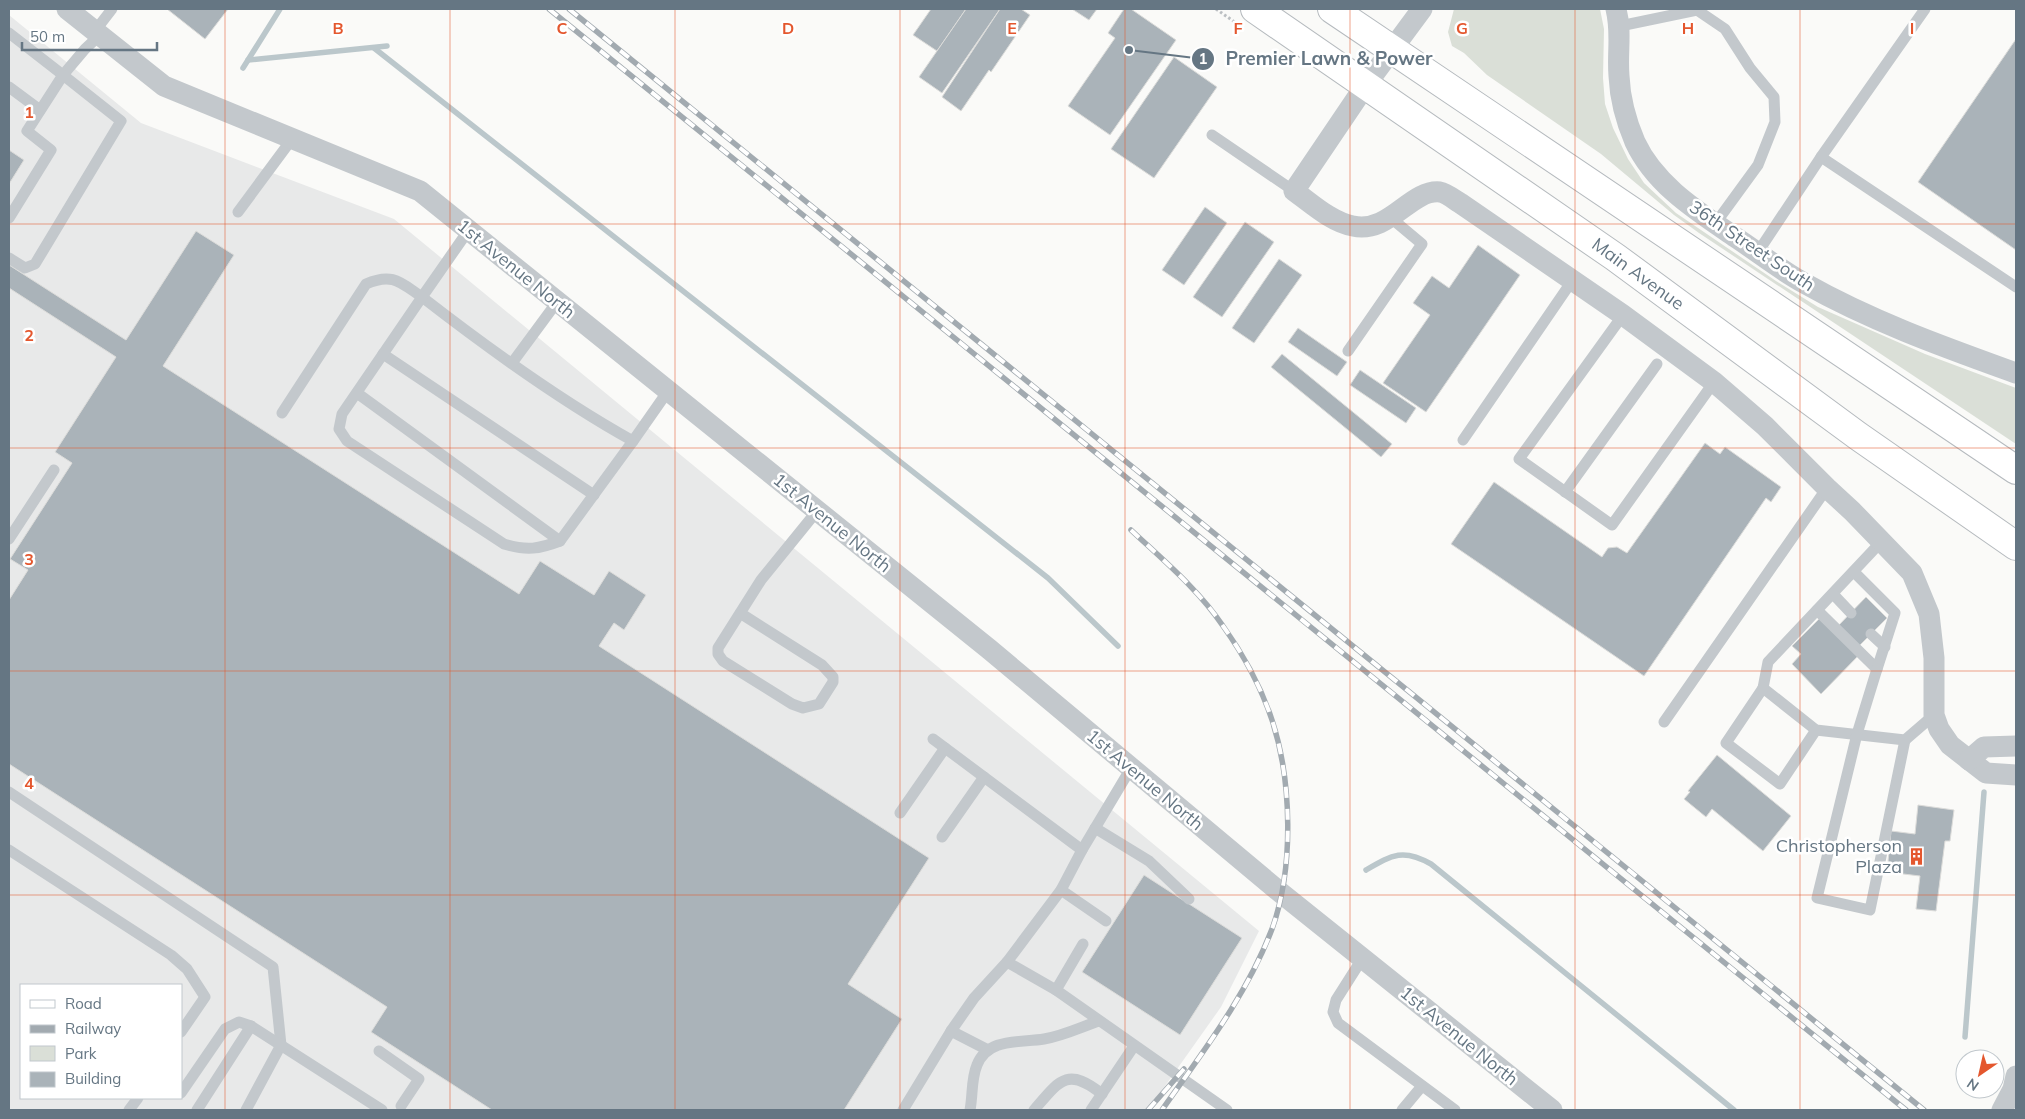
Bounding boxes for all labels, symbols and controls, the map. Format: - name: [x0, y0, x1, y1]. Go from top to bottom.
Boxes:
- text: B: [332, 18, 344, 38]
- text: C: [557, 18, 568, 38]
- text: D: [782, 18, 794, 38]
- text: E: [1007, 18, 1017, 38]
- text: F: [1233, 18, 1243, 38]
- text: G: [1456, 18, 1468, 38]
- text: H: [1682, 18, 1694, 38]
- text: I: [1910, 18, 1914, 38]
- scale bar: [22, 20, 158, 52]
- text: 50 m: [30, 27, 65, 46]
- callout: Premier Lawn & Power: [1190, 42, 1442, 76]
- text: Premier Lawn & Power: [1225, 46, 1433, 70]
- text: 1: [1198, 49, 1208, 68]
- text: 1: [24, 102, 34, 122]
- street label: 36th Street South: [1685, 195, 1819, 296]
- street label: 1st Avenue North: [452, 214, 580, 323]
- street label: Main Avenue: [1588, 232, 1689, 315]
- text: 2: [24, 325, 34, 345]
- street label: 1st Avenue North: [768, 468, 896, 577]
- text: 3: [24, 549, 34, 569]
- street label: 1st Avenue North: [1082, 724, 1208, 835]
- text: 4: [24, 773, 34, 793]
- place label: Christopherson Plaza: [1776, 834, 1902, 878]
- building icon: Christopherson Plaza: [1906, 846, 1926, 866]
- street label: 1st Avenue North: [1395, 981, 1523, 1090]
- legend: [20, 984, 182, 1099]
- text: Road: [65, 994, 102, 1013]
- text: Railway: [65, 1019, 121, 1038]
- text: Park: [65, 1044, 97, 1063]
- north arrow: [1955, 1049, 2005, 1099]
- text: Building: [65, 1069, 121, 1088]
- text: N: [1963, 1074, 1982, 1095]

